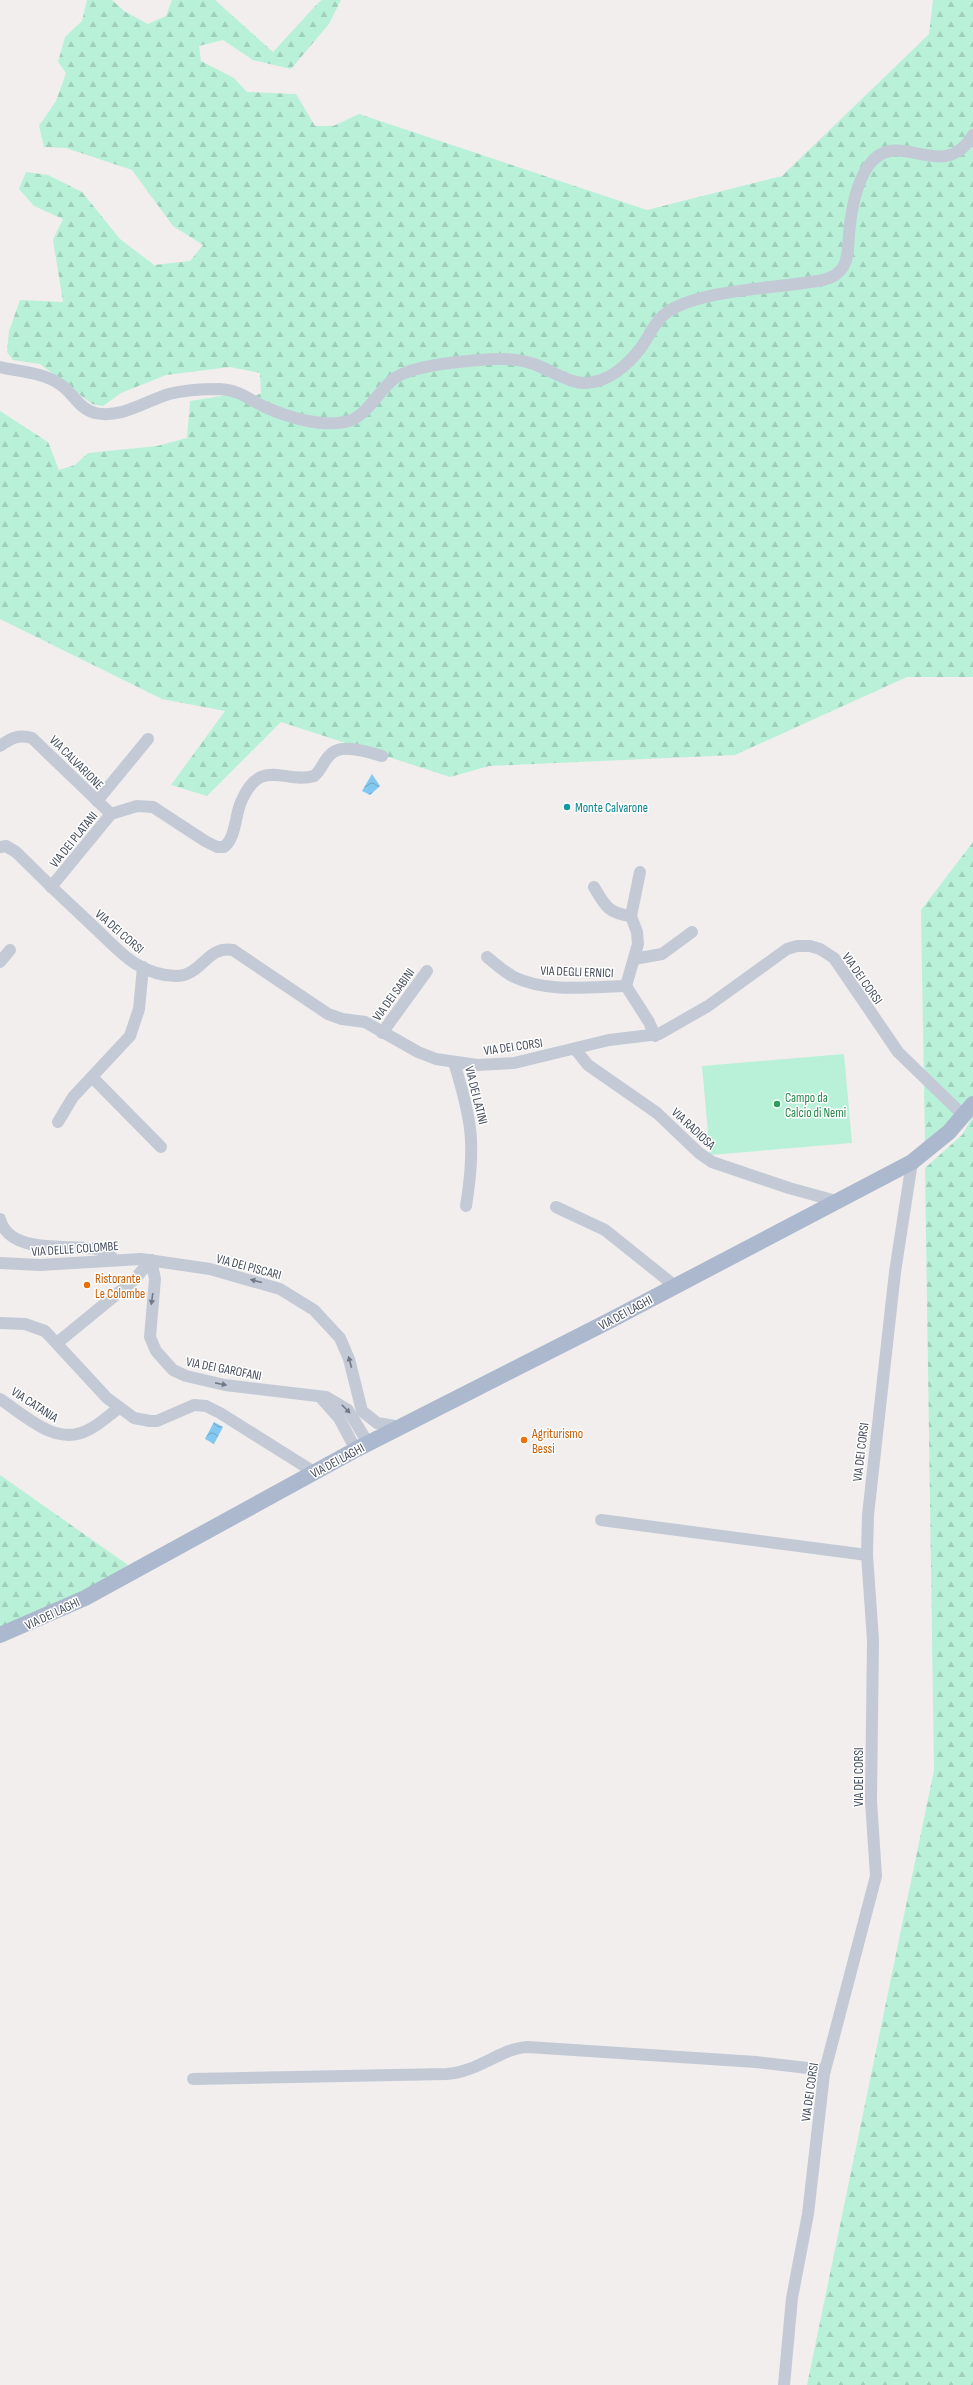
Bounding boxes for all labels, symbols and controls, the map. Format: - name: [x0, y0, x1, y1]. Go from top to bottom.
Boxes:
- street label: VIA CALVARIONE: [46, 732, 107, 793]
- place label: Monte Calvarone: [575, 800, 648, 816]
- marker: Monte Calvarone: [562, 802, 572, 812]
- street label: VIA DEI PLATANI: [46, 808, 101, 871]
- street label: VIA DEI CORSI: [92, 906, 147, 957]
- street label: VIA DEI CORSI: [839, 950, 886, 1007]
- street label: VIA DEGLI ERNICI: [540, 963, 614, 981]
- street label: VIA DEI SABINI: [369, 965, 418, 1024]
- street label: VIA DEI CORSI: [483, 1035, 544, 1059]
- street label: VIA DEI LATINI: [461, 1064, 491, 1126]
- place label: Campo da Calcio di Nemi: [785, 1090, 846, 1121]
- marker: Campo da Calcio di Nemi: [772, 1099, 782, 1109]
- street label: VIA RADIOSA: [668, 1104, 719, 1153]
- street label: VIA DELLE COLOMBE: [31, 1238, 119, 1260]
- street label: VIA DEI PISCARI: [214, 1251, 283, 1283]
- place label: Ristorante Le Colombe: [95, 1271, 145, 1302]
- one-way arrow: [250, 1277, 262, 1283]
- marker: Ristorante Le Colombe: [82, 1280, 92, 1290]
- street label: VIA DEI LAGHI: [596, 1292, 655, 1334]
- one-way arrow: [149, 1293, 155, 1305]
- street label: VIA DEI GAROFANI: [185, 1354, 263, 1384]
- one-way arrow: [347, 1356, 353, 1368]
- one-way arrow: [215, 1381, 227, 1387]
- street label: VIA CATANIA: [8, 1384, 61, 1426]
- one-way arrow: [342, 1405, 351, 1414]
- street label: VIA DEI CORSI: [849, 1422, 873, 1483]
- place label: Agriturismo Bessi: [531, 1426, 583, 1457]
- marker: Agriturismo Bessi: [519, 1435, 529, 1445]
- street label: VIA DEI LAGHI: [308, 1440, 367, 1482]
- street label: VIA DEI LAGHI: [22, 1594, 82, 1634]
- street label: VIA DEI CORSI: [851, 1747, 867, 1807]
- street label: VIA DEI CORSI: [798, 2062, 822, 2123]

